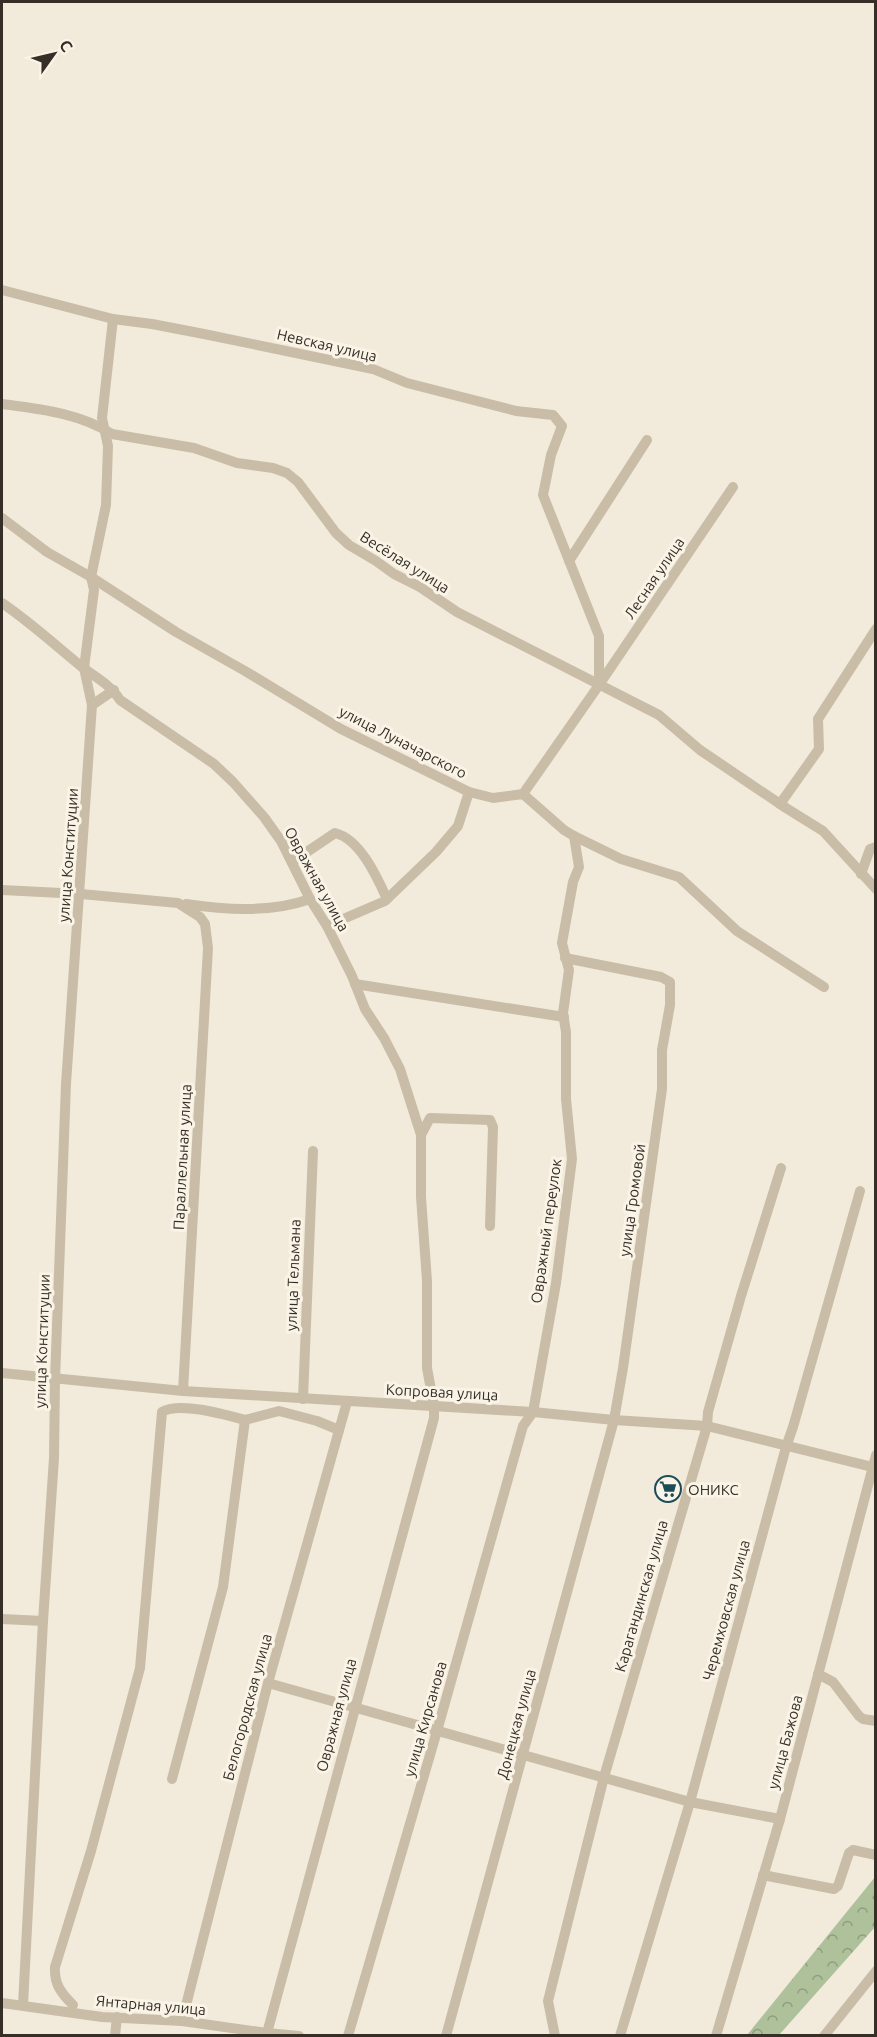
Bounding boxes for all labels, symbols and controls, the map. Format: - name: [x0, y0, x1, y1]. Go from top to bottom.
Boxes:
- north arrow: [24, 24, 84, 84]
- text: С: [56, 36, 77, 55]
- street label: Невская улица: [275, 325, 379, 365]
- street label: Весёлая улица: [357, 528, 453, 596]
- street label: Лесная улица: [620, 534, 688, 622]
- street label: улица Луначарского: [336, 702, 470, 782]
- street label: улица Конституции: [55, 787, 81, 923]
- street label: Овражная улица: [281, 824, 353, 934]
- street label: Параллельная улица: [170, 1084, 194, 1230]
- street label: улица Громовой: [616, 1142, 648, 1258]
- street label: Овражный переулок: [527, 1157, 565, 1304]
- street label: улица Тельмана: [283, 1219, 303, 1331]
- street label: улица Конституции: [31, 1274, 53, 1408]
- street label: Копровая улица: [385, 1381, 499, 1403]
- supermarket icon: ОНИКС: [653, 1474, 683, 1504]
- place label: ОНИКС: [688, 1481, 739, 1498]
- street label: Карагандинская улица: [611, 1518, 671, 1674]
- street label: Черемховская улица: [699, 1538, 753, 1682]
- street label: Белогородская улица: [219, 1632, 275, 1782]
- street label: Овражная улица: [313, 1657, 359, 1773]
- street label: улица Кирсанова: [400, 1659, 450, 1779]
- street label: Донецкая улица: [493, 1667, 539, 1781]
- street label: улица Бажова: [764, 1693, 806, 1791]
- street label: Янтарная улица: [95, 1992, 207, 2018]

